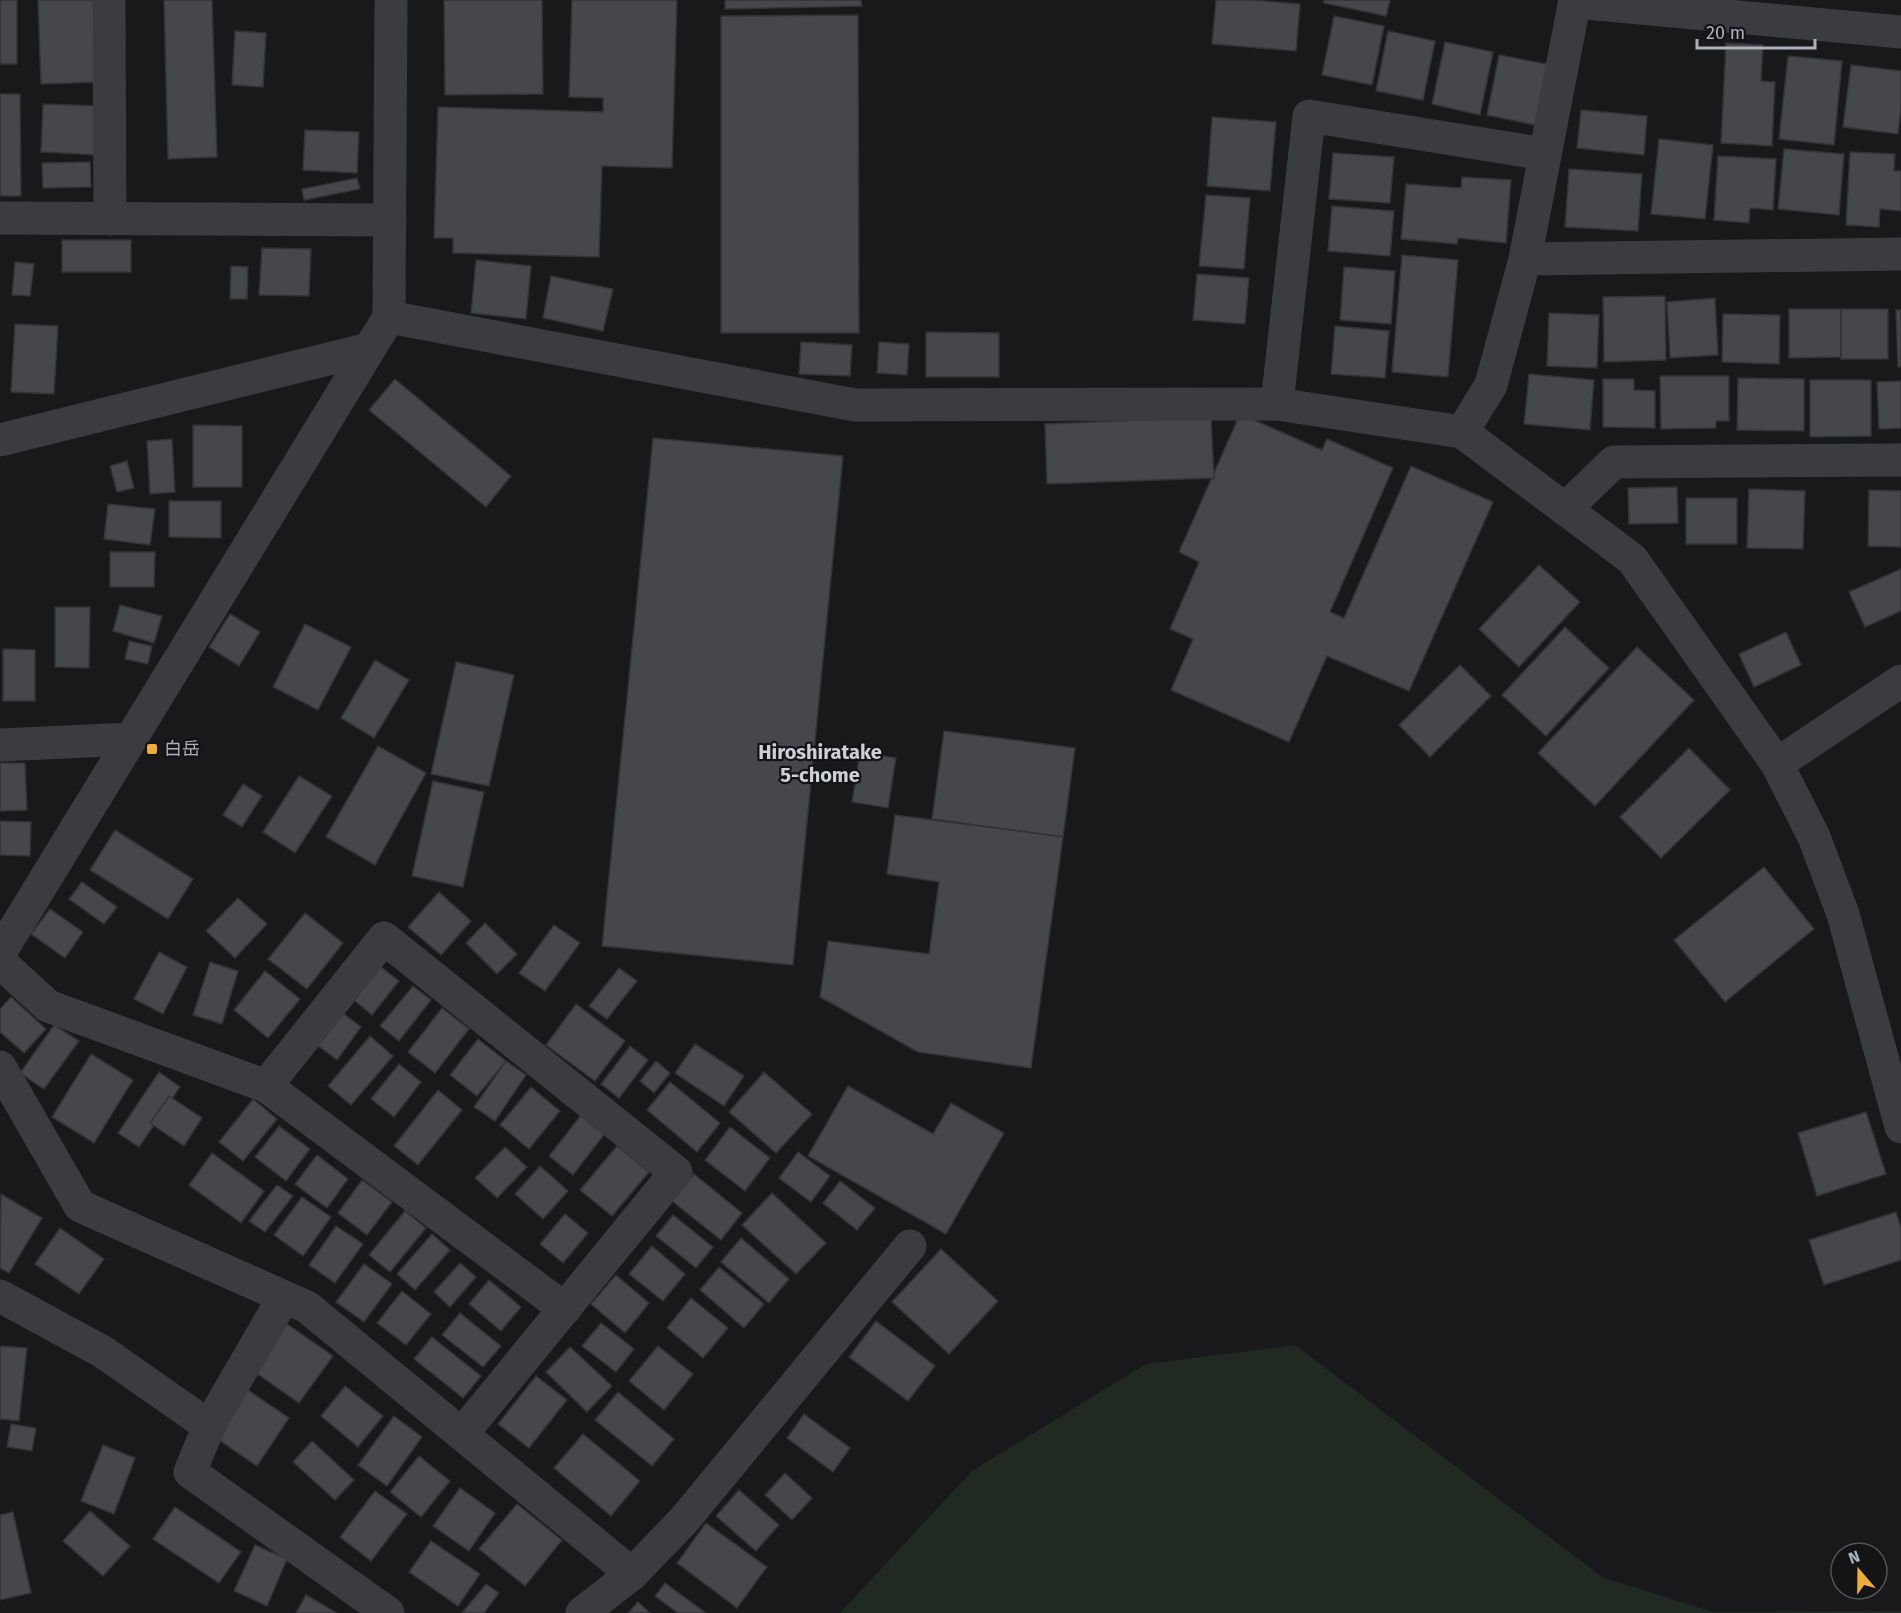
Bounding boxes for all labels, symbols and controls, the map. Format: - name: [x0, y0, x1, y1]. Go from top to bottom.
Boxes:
- scale bar: [1697, 12, 1816, 50]
- text: 20 m: [1706, 22, 1745, 44]
- place label: 白岳: [164, 738, 200, 760]
- district label: Hiroshiratake 5-chome: [758, 740, 882, 787]
- marker: 白岳: [145, 742, 159, 756]
- north arrow: [1829, 1541, 1889, 1601]
- text: N: [1846, 1547, 1862, 1568]

